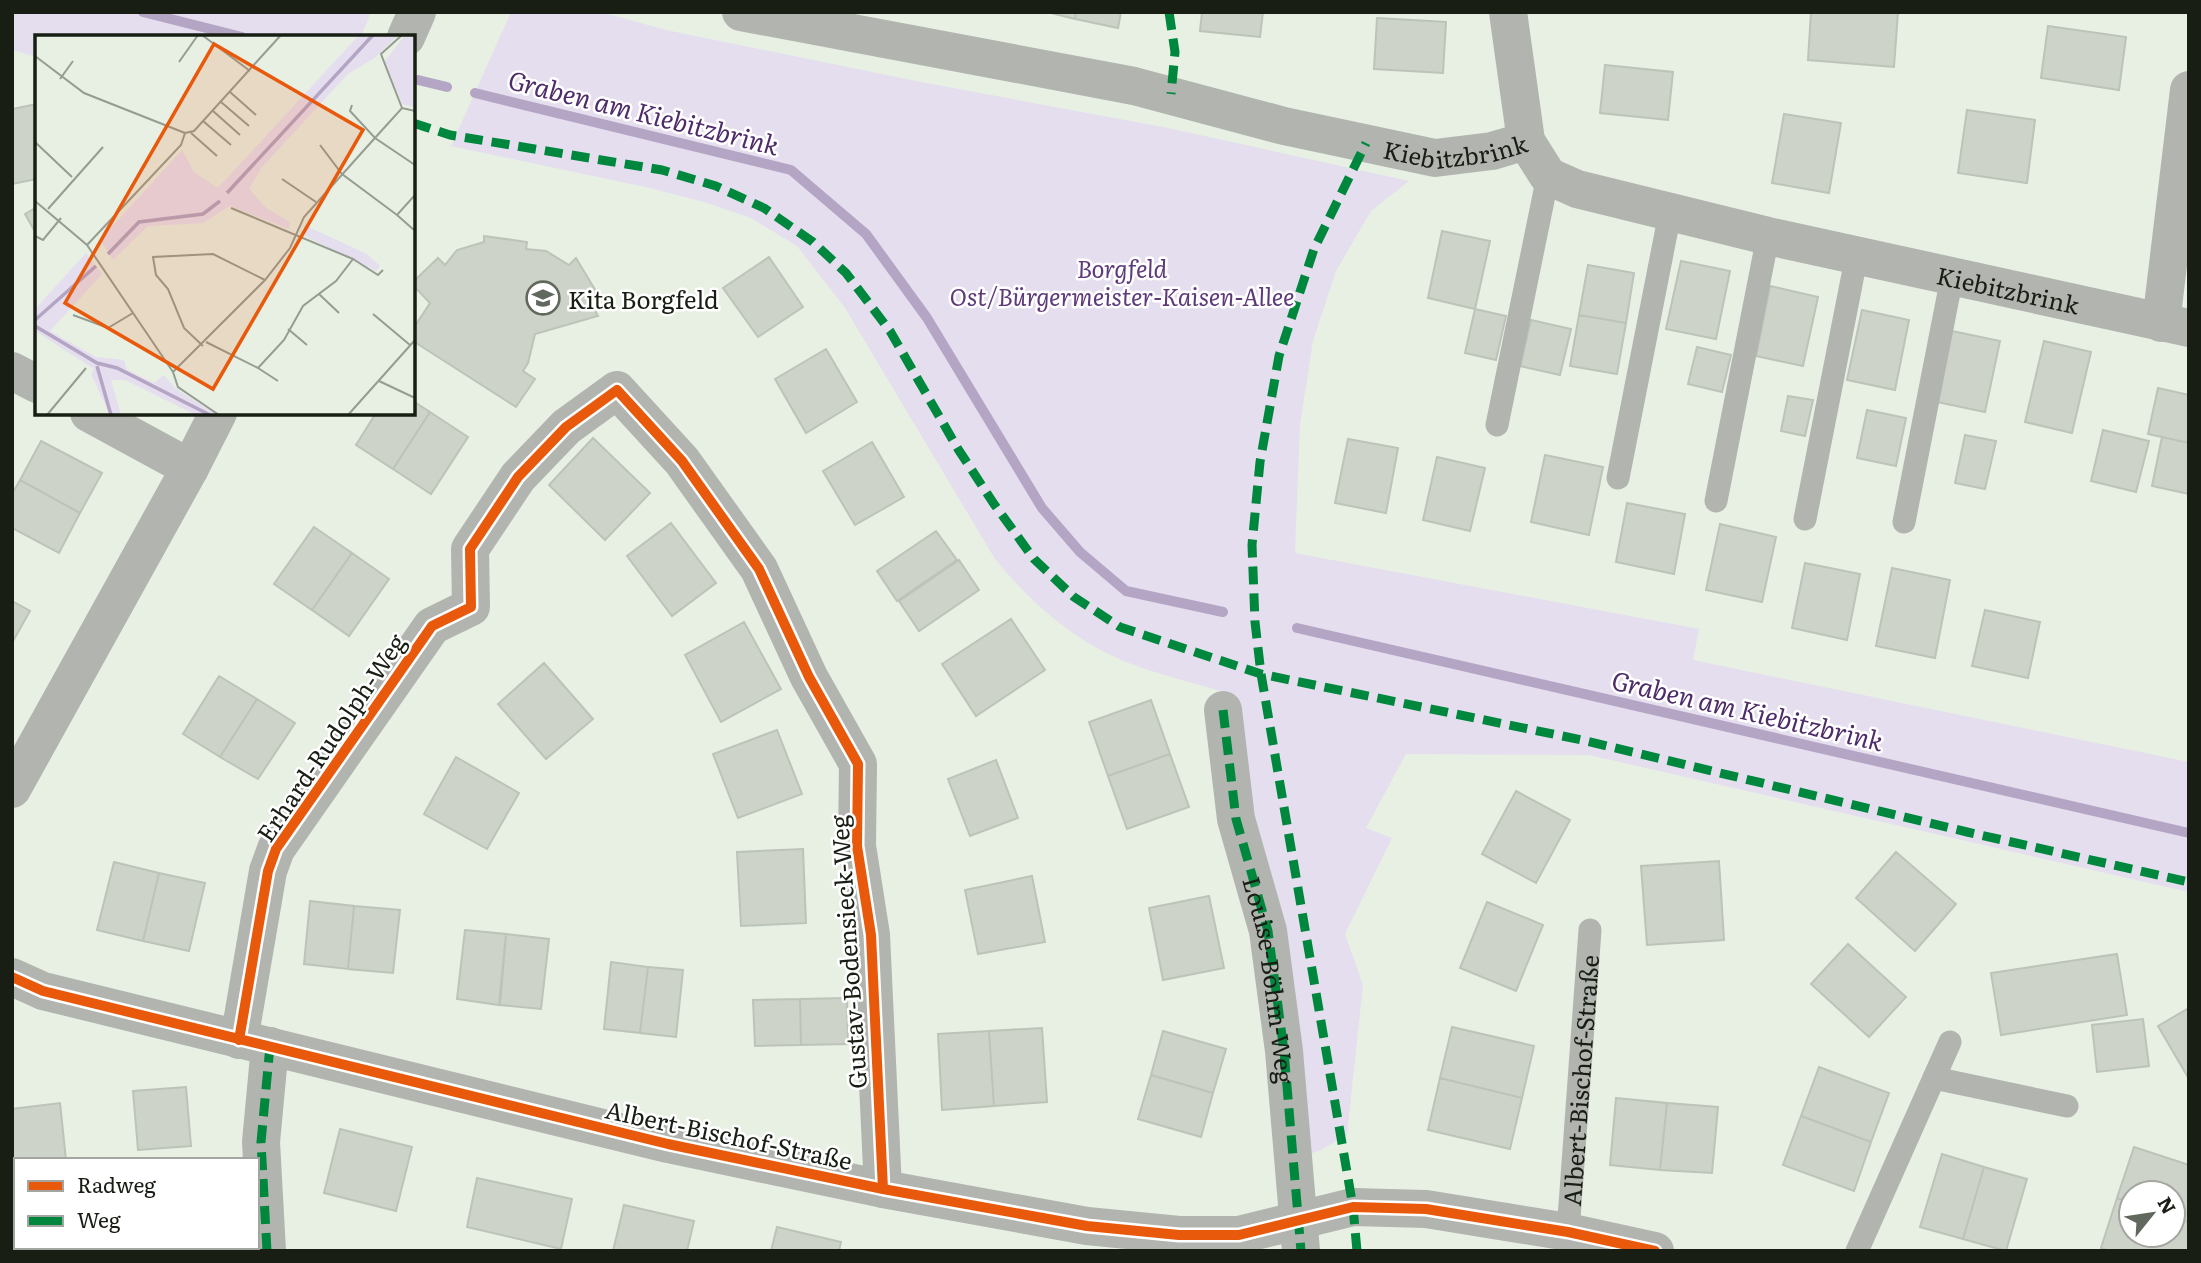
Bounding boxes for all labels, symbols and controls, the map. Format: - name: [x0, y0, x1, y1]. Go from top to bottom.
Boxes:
- inset map: [35, 35, 415, 415]
- water label: Graben am Kiebitzbrink: [504, 58, 784, 164]
- street label: Kiebitzbrink: [1380, 124, 1532, 175]
- park label: Borgfeld Ost/Bürgermeister-Kaisen-Allee: [950, 250, 1294, 313]
- street label: Kiebitzbrink: [1934, 256, 2083, 321]
- school or university icon: Kita Borgfeld: [524, 279, 562, 317]
- place label: Kita Borgfeld: [568, 281, 719, 316]
- street label: Erhard-Rudolph-Weg: [247, 625, 413, 848]
- water label: Graben am Kiebitzbrink: [1608, 659, 1888, 759]
- street label: Gustav-Bodensieck-Weg: [820, 813, 874, 1090]
- street label: Louise-Böhm-Weg: [1236, 872, 1304, 1086]
- street label: Albert-Bischof-Straße: [1552, 954, 1606, 1207]
- street label: Albert-Bischof-Straße: [602, 1091, 856, 1177]
- legend: [14, 1158, 259, 1249]
- text: Radweg: [77, 1168, 156, 1199]
- north arrow: [2117, 1179, 2187, 1249]
- text: N: [2151, 1191, 2184, 1219]
- text: Weg: [77, 1203, 121, 1234]

